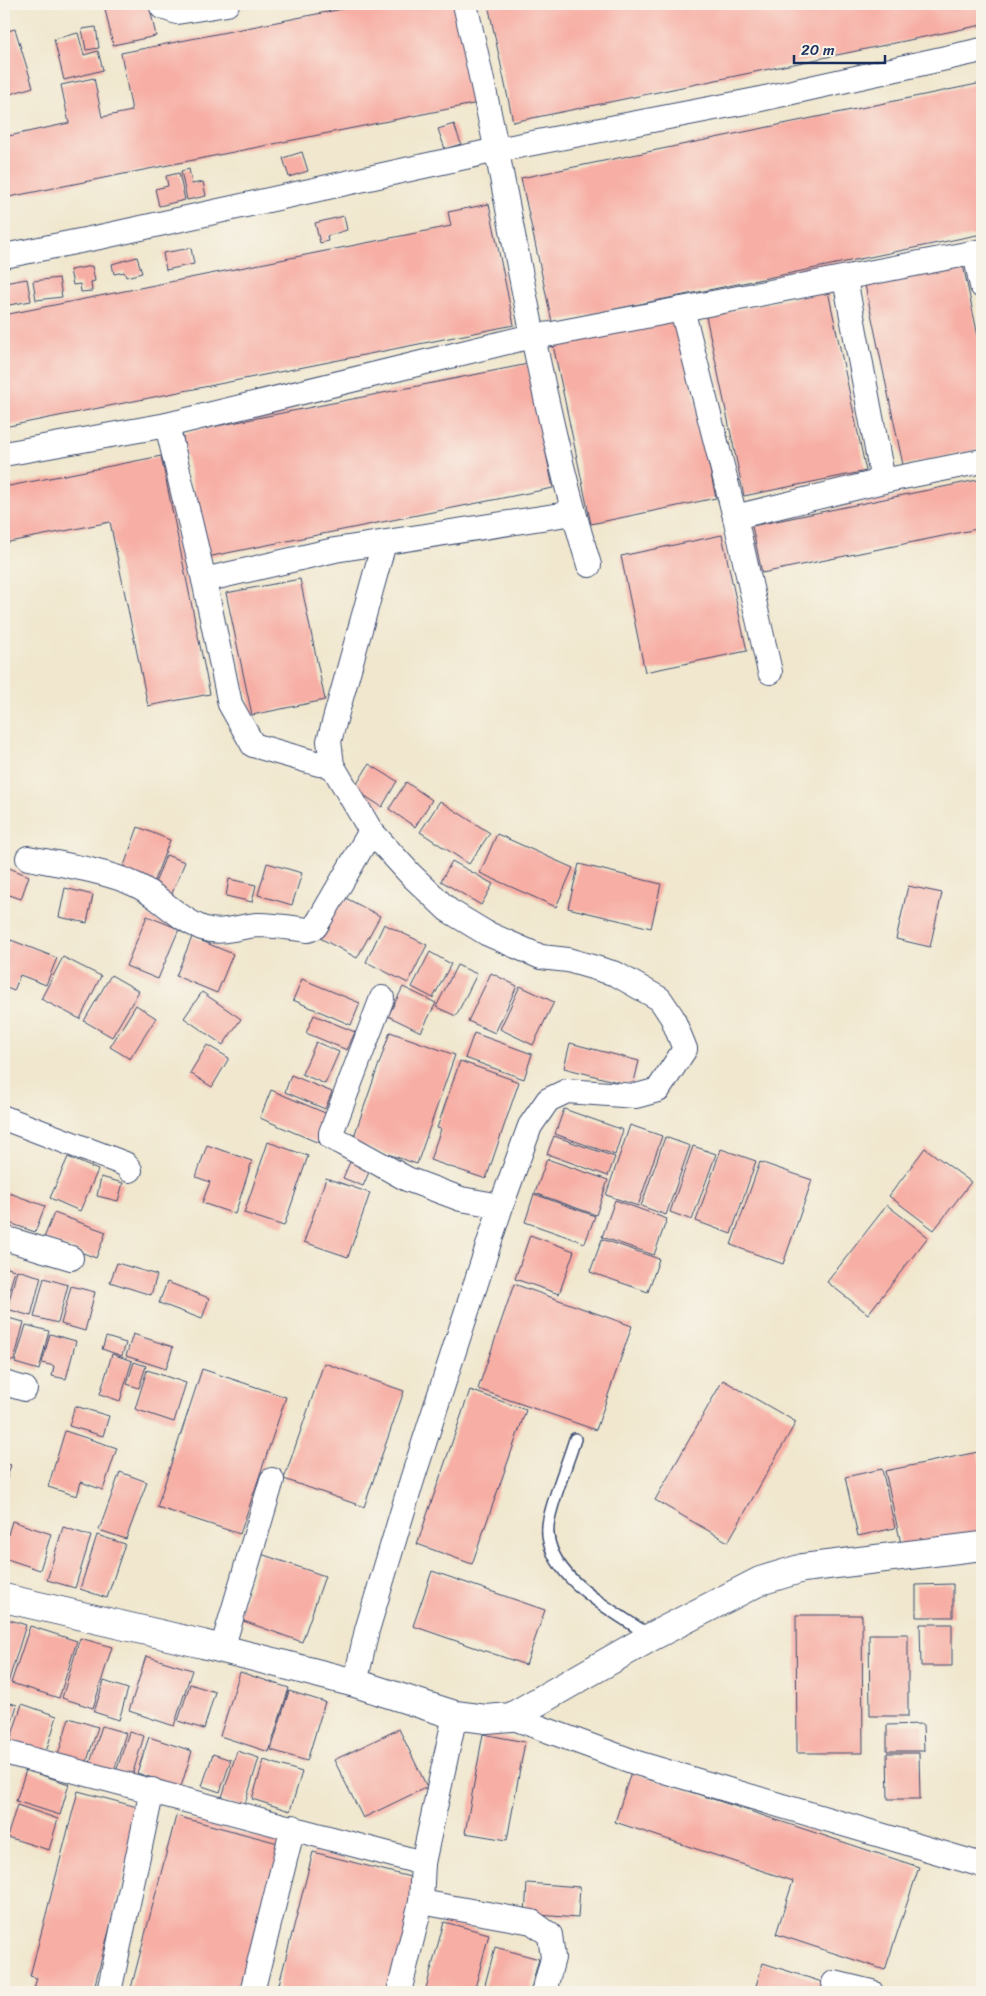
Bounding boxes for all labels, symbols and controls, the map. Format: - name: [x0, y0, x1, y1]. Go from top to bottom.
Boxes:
- scale bar: [794, 32, 885, 64]
- text: 20 m: [801, 37, 835, 63]

